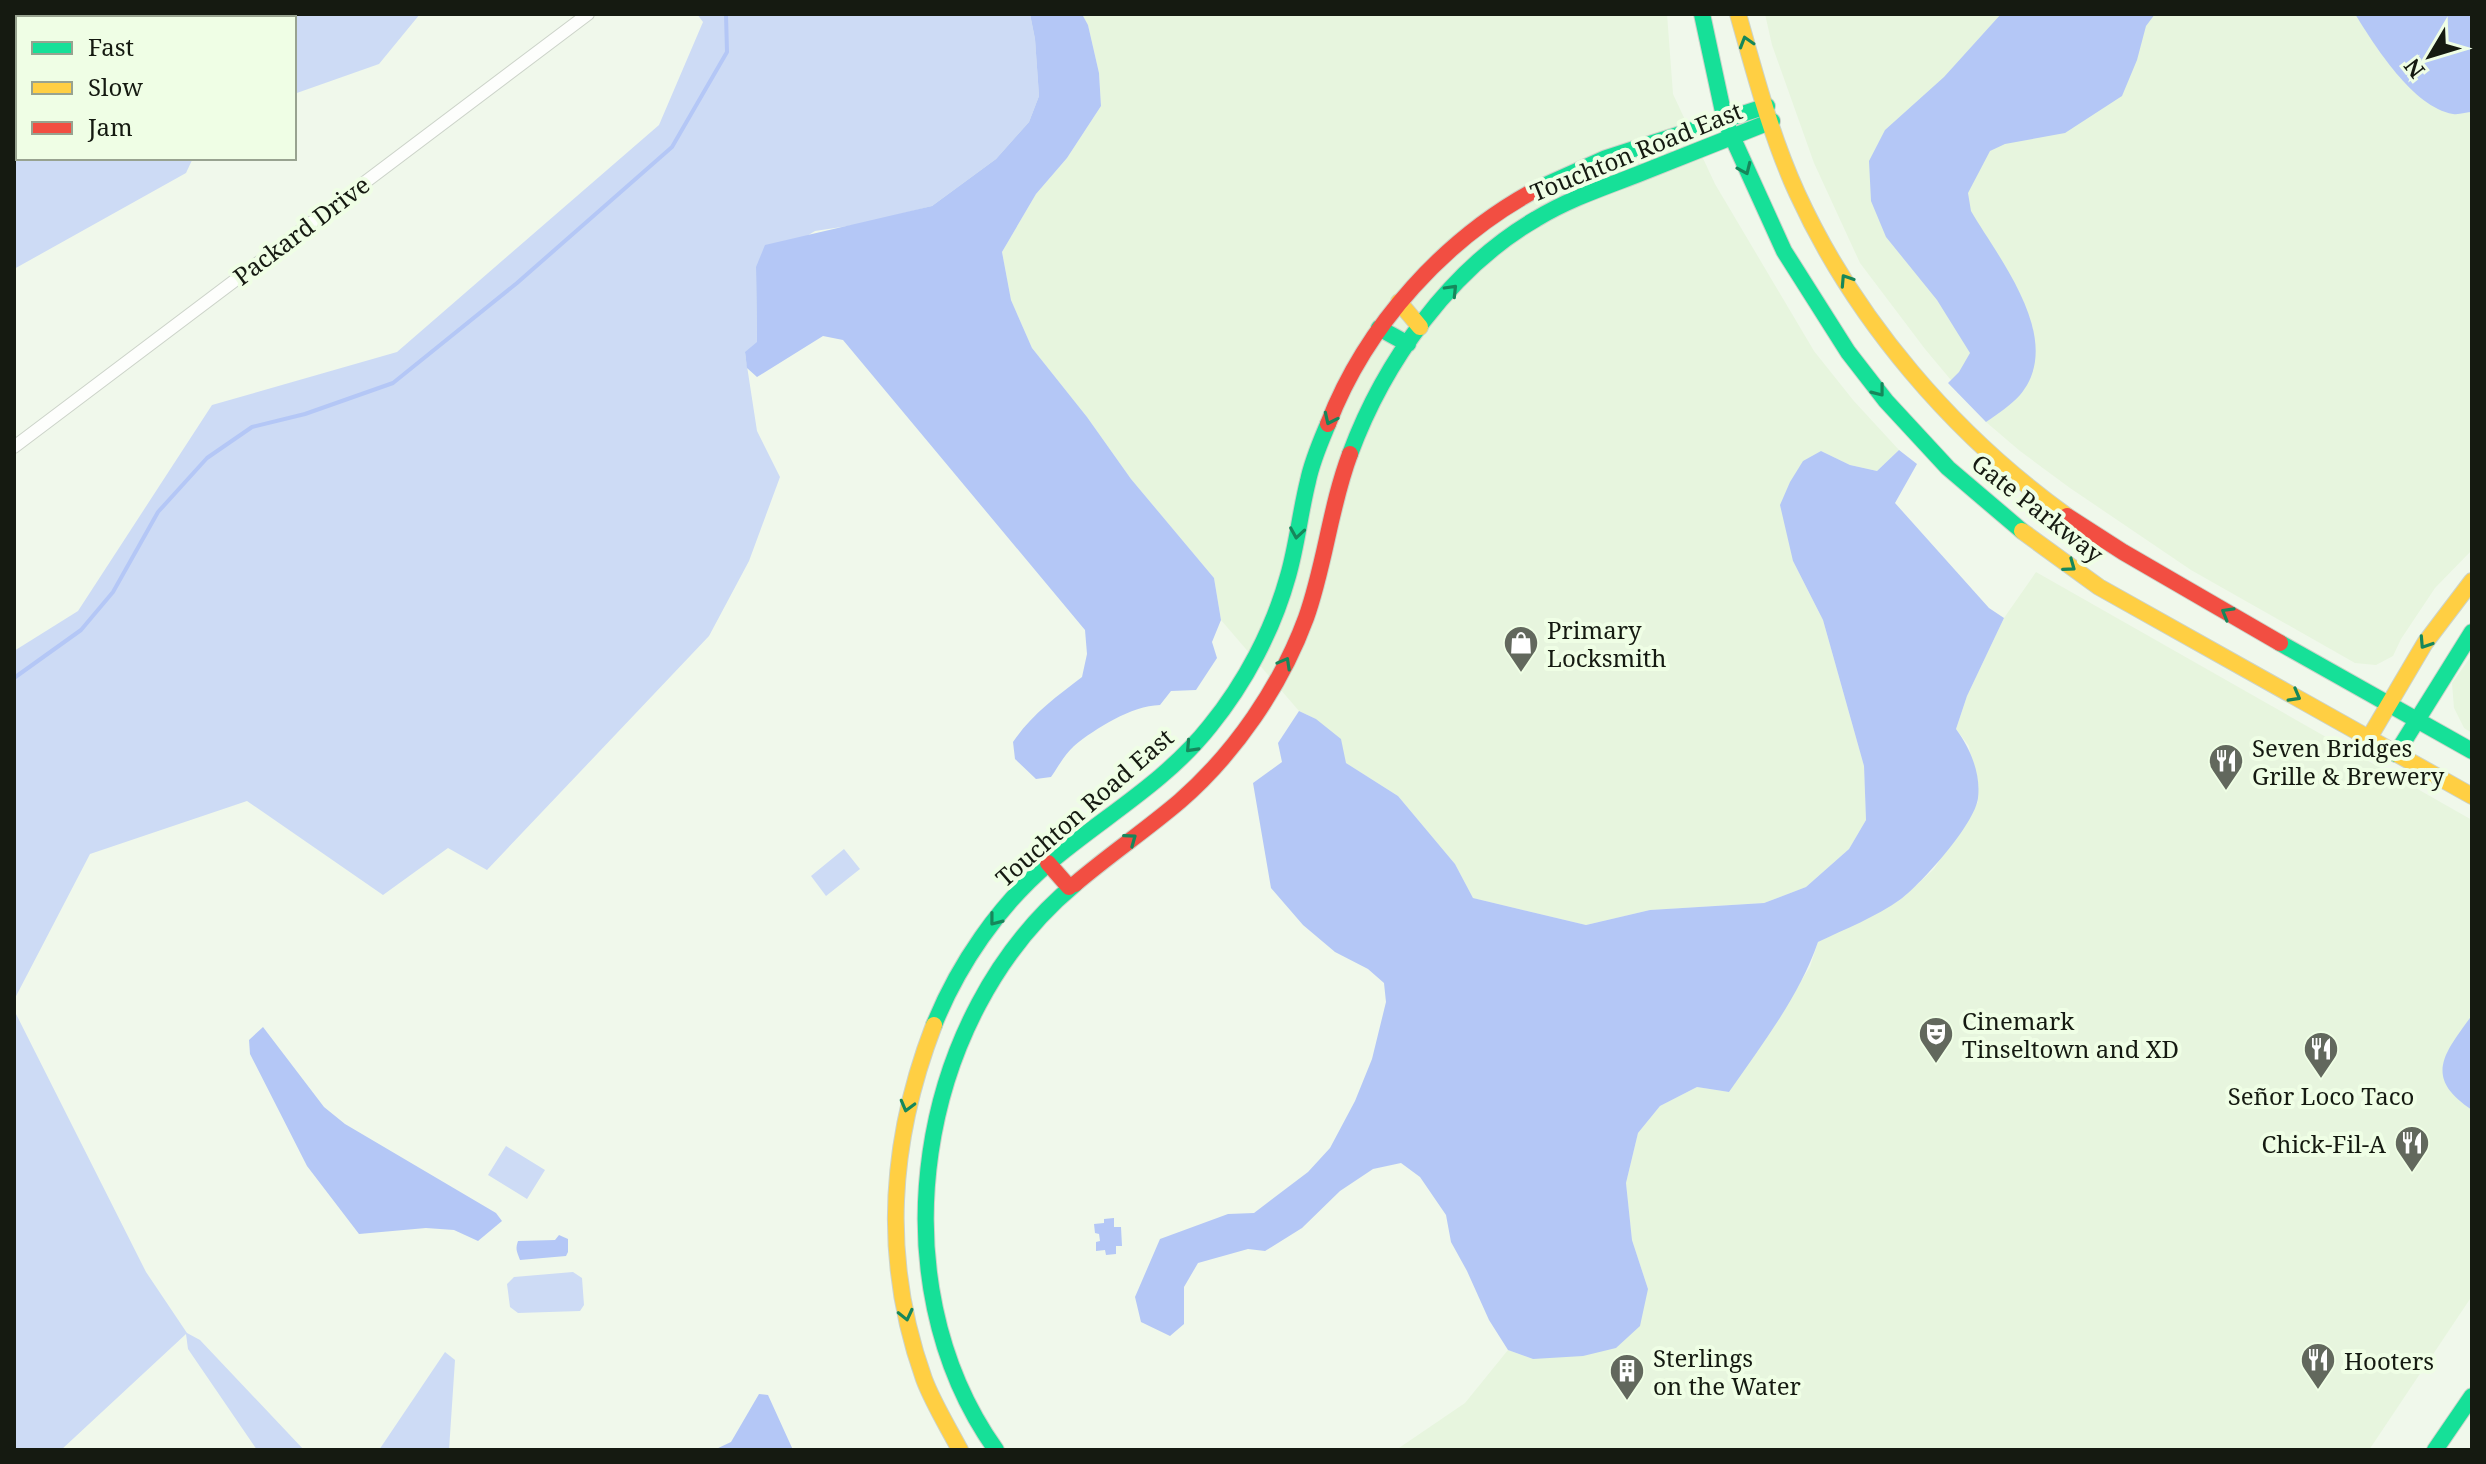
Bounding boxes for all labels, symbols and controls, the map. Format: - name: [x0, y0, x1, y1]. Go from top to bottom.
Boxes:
- legend: [16, 16, 296, 160]
- north arrow: [2390, 16, 2470, 96]
- text: Fast: [88, 30, 134, 63]
- one-way arrow: [1739, 35, 1755, 49]
- text: N: [2396, 53, 2431, 85]
- text: Slow: [88, 70, 143, 103]
- street label: Touchton Road East: [1525, 93, 1747, 209]
- text: Jam: [87, 110, 133, 143]
- one-way arrow: [1735, 161, 1751, 176]
- street label: Packard Drive: [226, 168, 376, 292]
- one-way arrow: [1841, 275, 1856, 289]
- one-way arrow: [1443, 285, 1457, 300]
- one-way arrow: [1869, 383, 1883, 397]
- one-way arrow: [1324, 411, 1340, 425]
- street label: Gate Parkway: [1965, 446, 2111, 570]
- one-way arrow: [1289, 526, 1306, 539]
- one-way arrow: [2061, 556, 2076, 571]
- one-way arrow: [2221, 607, 2236, 623]
- place label: Primary Locksmith: [1547, 613, 1667, 674]
- shop icon: Primary Locksmith: [1502, 624, 1540, 674]
- one-way arrow: [2420, 635, 2435, 649]
- one-way arrow: [1276, 657, 1291, 671]
- one-way arrow: [2286, 686, 2301, 702]
- street label: Touchton Road East: [988, 721, 1180, 893]
- place label: Seven Bridges Grille & Brewery: [2252, 731, 2445, 792]
- one-way arrow: [1186, 738, 1201, 752]
- restaurant icon: Seven Bridges Grille & Brewery: [2207, 742, 2245, 792]
- one-way arrow: [1122, 834, 1136, 849]
- one-way arrow: [990, 911, 1004, 926]
- place label: Cinemark Tinseltown and XD: [1962, 1004, 2179, 1065]
- theatre icon: Cinemark Tinseltown and XD: [1917, 1015, 1955, 1065]
- restaurant icon: Señor Loco Taco: [2302, 1030, 2340, 1080]
- place label: Señor Loco Taco: [2228, 1079, 2414, 1112]
- one-way arrow: [899, 1099, 916, 1113]
- restaurant icon: Chick-Fil-A: [2393, 1124, 2431, 1174]
- place label: Chick-Fil-A: [2261, 1127, 2386, 1160]
- one-way arrow: [897, 1308, 914, 1321]
- place label: Sterlings on the Water: [1653, 1341, 1801, 1402]
- restaurant icon: Hooters: [2299, 1341, 2337, 1391]
- place label: Hooters: [2344, 1344, 2434, 1377]
- building icon: Sterlings on the Water: [1608, 1352, 1646, 1402]

